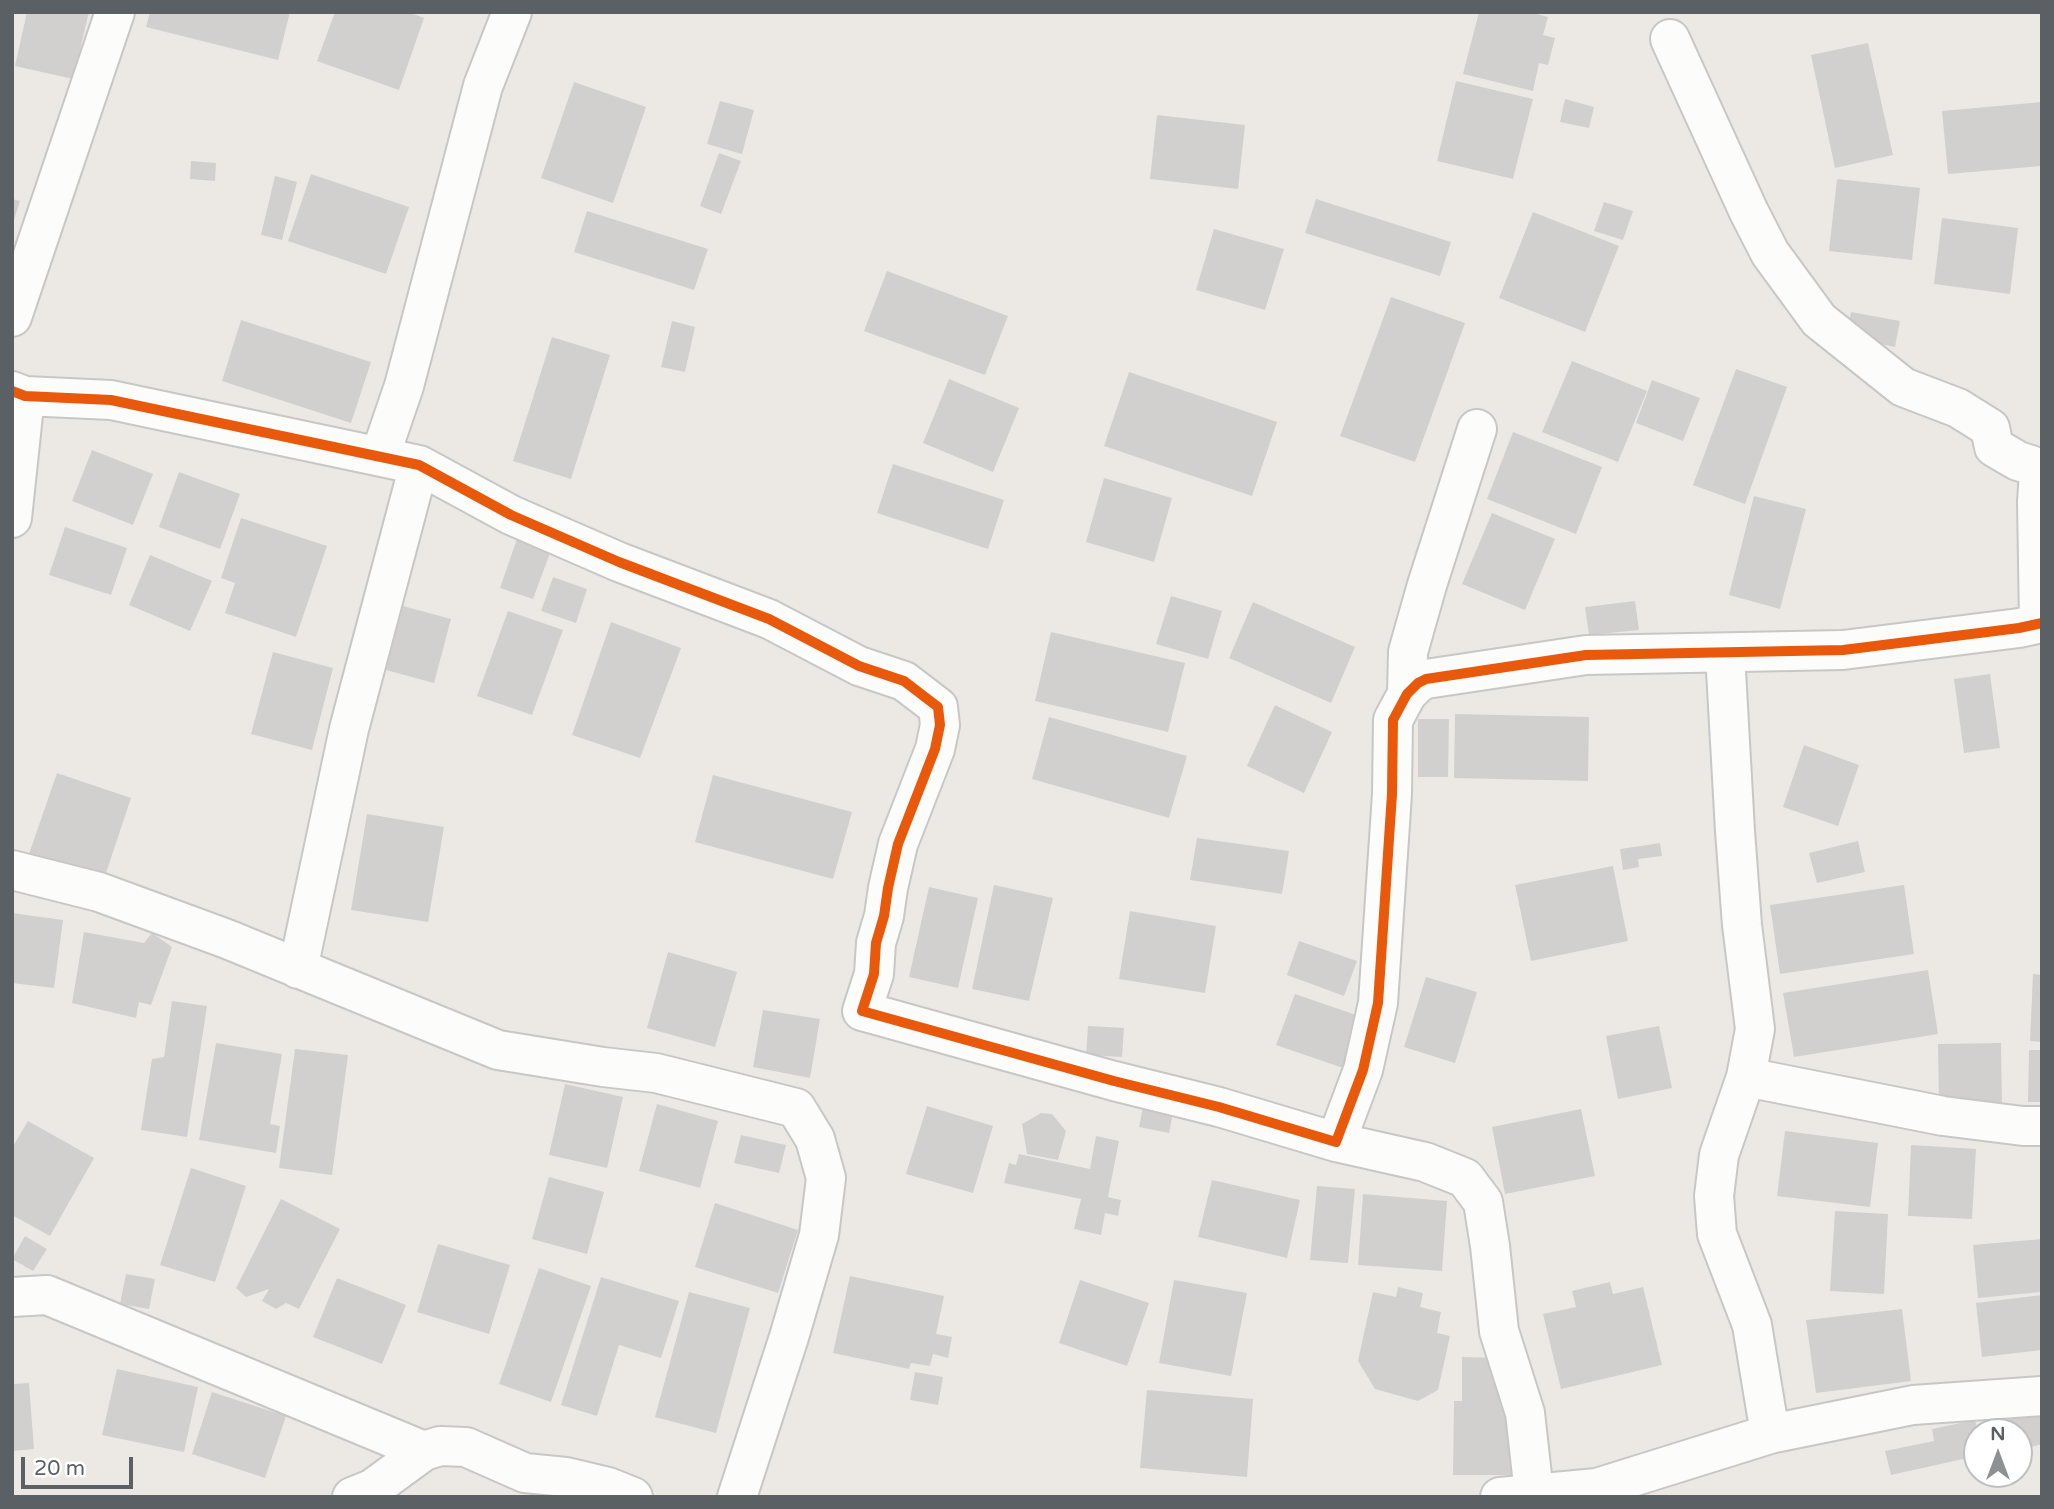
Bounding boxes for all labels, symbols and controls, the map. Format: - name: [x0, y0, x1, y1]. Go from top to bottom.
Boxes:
- north arrow: [1963, 1418, 2033, 1488]
- text: N: [1990, 1423, 2006, 1445]
- scale bar: [24, 1442, 136, 1486]
- text: 20 m: [34, 1456, 85, 1481]

